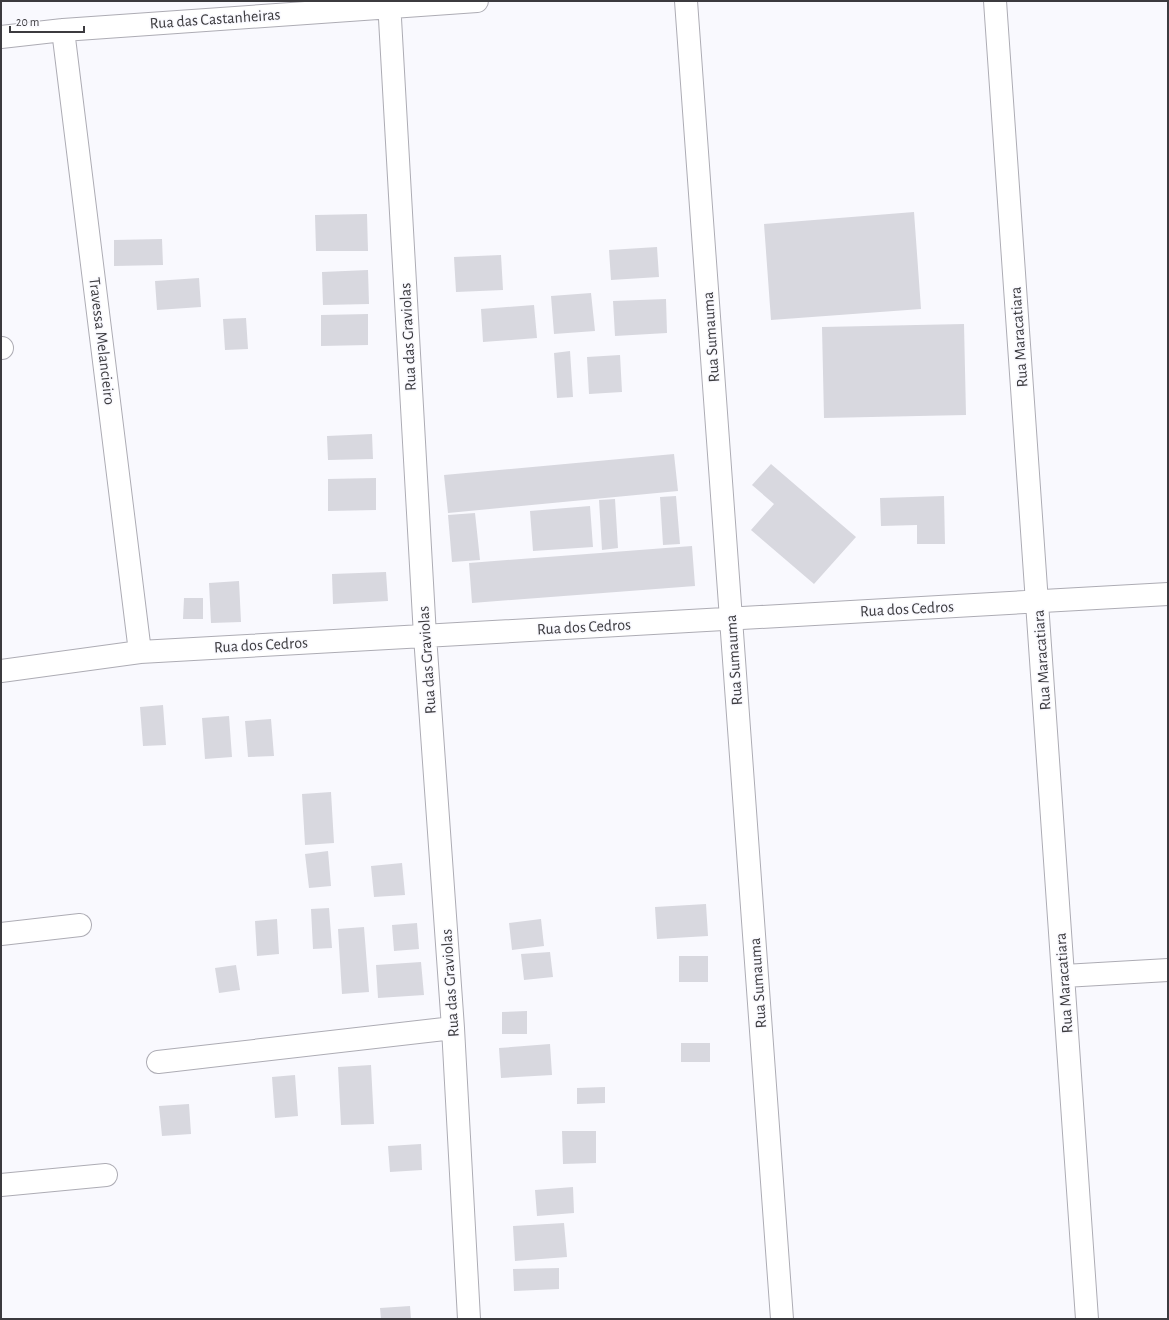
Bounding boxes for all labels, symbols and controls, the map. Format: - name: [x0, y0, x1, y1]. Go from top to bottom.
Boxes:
- street label: Rua das Castanheiras: [149, 6, 281, 32]
- scale bar: [10, 8, 84, 34]
- text: 20 m: [16, 16, 39, 28]
- street label: Travessa Melancieiro: [86, 276, 118, 406]
- street label: Rua das Graviolas: [397, 282, 419, 391]
- street label: Rua Maracatiara: [1008, 286, 1030, 388]
- street label: Rua Sumauma: [700, 291, 722, 383]
- street label: Rua dos Cedros: [860, 599, 954, 619]
- street label: Rua das Graviolas: [415, 605, 439, 715]
- street label: Rua Maracatiara: [1031, 609, 1053, 711]
- street label: Rua Sumauma: [723, 614, 745, 706]
- street label: Rua dos Cedros: [537, 617, 631, 637]
- street label: Rua dos Cedros: [214, 635, 308, 655]
- street label: Rua das Graviolas: [438, 928, 462, 1038]
- street label: Rua Maracatiara: [1053, 932, 1075, 1034]
- street label: Rua Sumauma: [747, 937, 769, 1029]

